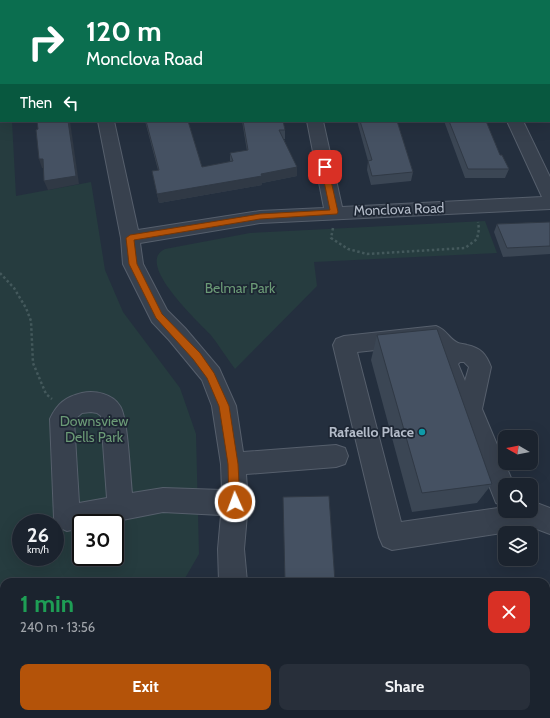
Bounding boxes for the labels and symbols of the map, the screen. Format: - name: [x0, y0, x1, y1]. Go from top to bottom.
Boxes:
- pin: [308, 150, 342, 184]
- street label: Monclova Road: [353, 198, 445, 220]
- park label: Belmar Park: [205, 279, 276, 297]
- park label: Downsview Dells Park: [60, 412, 128, 446]
- place label: Rafaello Place: [329, 423, 414, 441]
- marker: Rafaello Place: [417, 427, 427, 437]
- north arrow: [498, 430, 538, 470]
- position arrow: [214, 481, 256, 523]
- speed limit sign: 30: [72, 514, 124, 566]

